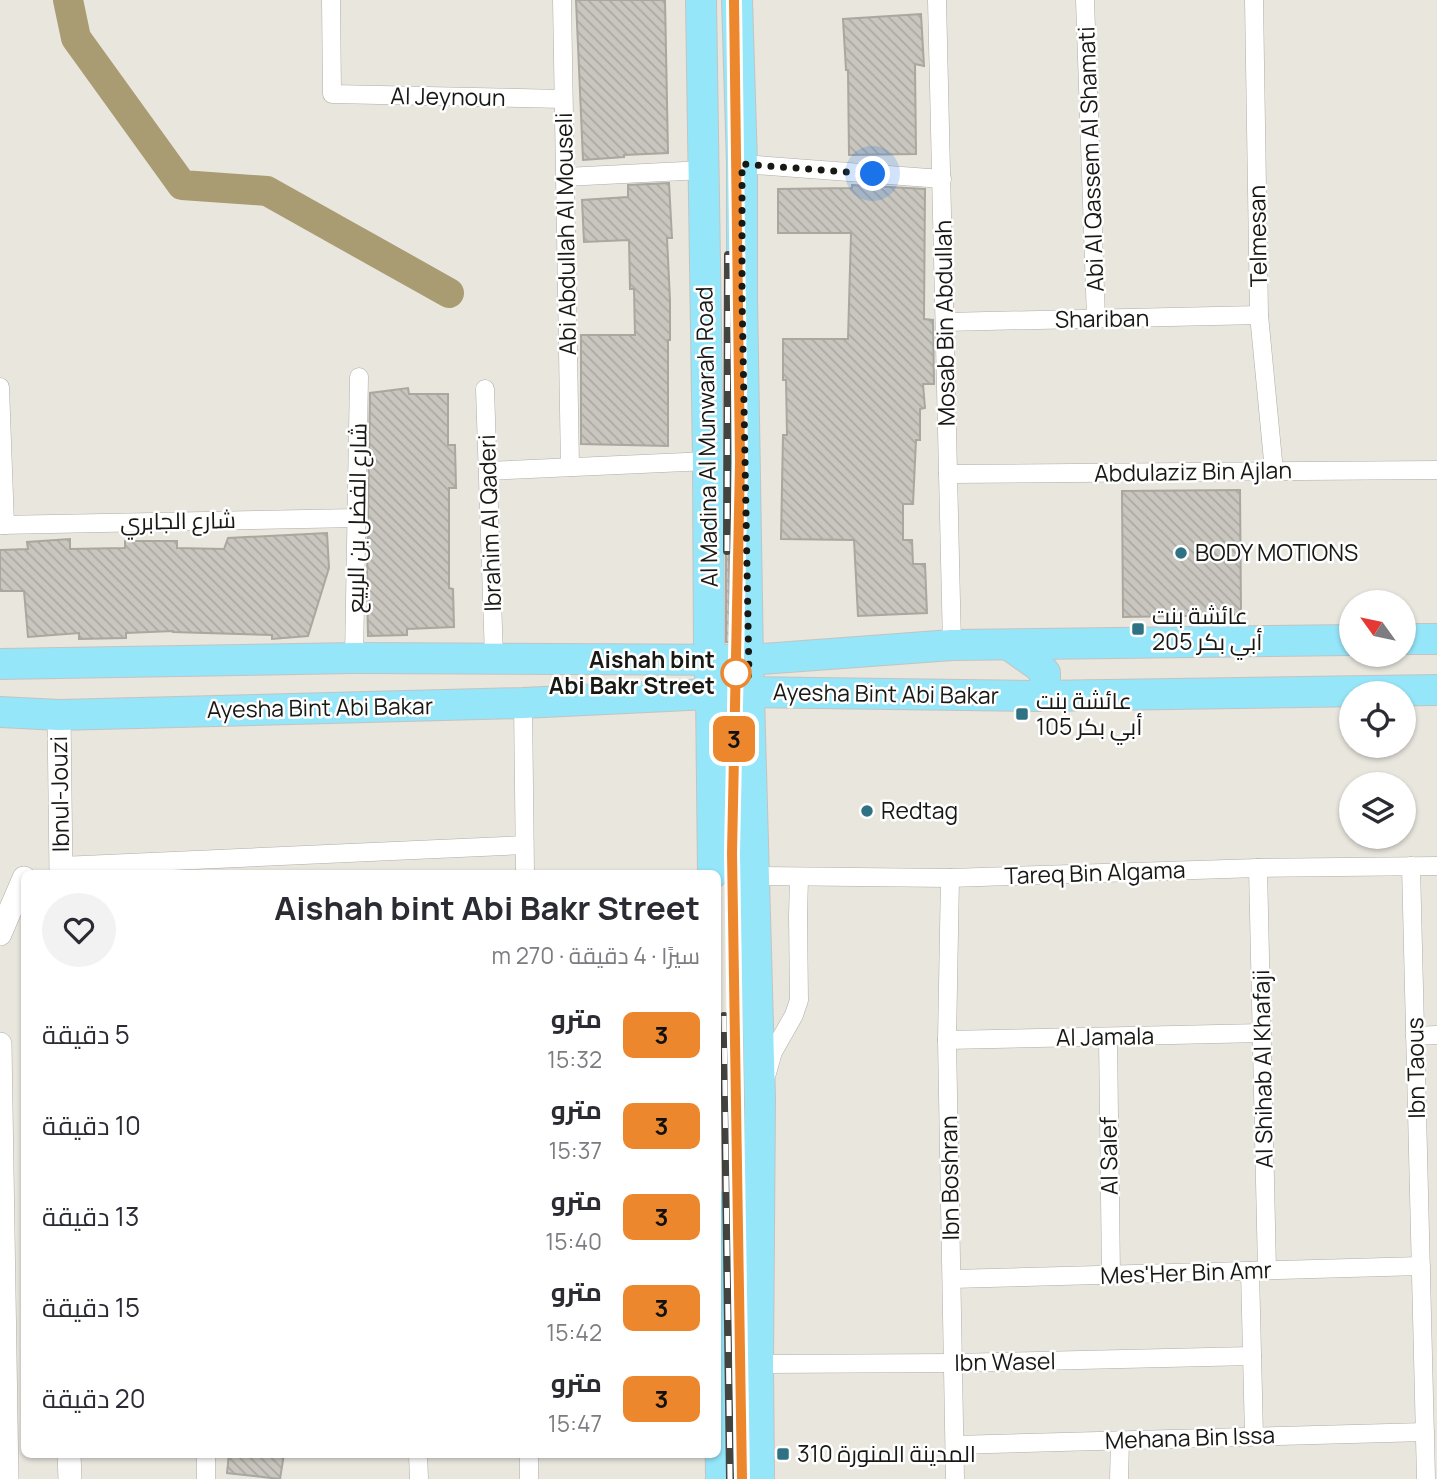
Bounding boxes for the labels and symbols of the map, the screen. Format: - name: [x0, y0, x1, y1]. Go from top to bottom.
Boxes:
- street label: Abi Al Qassem Al Shamati: [1069, 26, 1111, 292]
- street label: Al Jeynoun: [390, 79, 506, 113]
- street label: Abi Abdullah Al Mouseli: [547, 112, 583, 356]
- your location: [855, 156, 890, 191]
- street label: Telmesan: [1240, 185, 1274, 287]
- street label: Mosab Bin Abdullah: [926, 220, 962, 426]
- street label: Al Madina Al Munwarah Road: [687, 286, 725, 588]
- street label: Shariban: [1055, 301, 1149, 335]
- street label: شارع الفضل بن الربيع: [338, 423, 375, 613]
- street label: Ibrahim Al Qaderi: [470, 434, 508, 612]
- street label: Abdulaziz Bin Ajlan: [1094, 453, 1292, 489]
- street label: شارع الجابري: [120, 503, 236, 540]
- place label: BODY MOTIONS: [1195, 536, 1358, 568]
- marker: BODY MOTIONS: [1173, 545, 1189, 561]
- north arrow: [1339, 590, 1416, 667]
- place label: عائشة بنت أبي بكر 205: [1152, 599, 1262, 660]
- marker: عائشة بنت أبي بكر 205: [1130, 621, 1146, 637]
- place label: Aishah bint Abi Bakr Street: [549, 643, 715, 701]
- marker: Aishah bint Abi Bakr Street: [721, 658, 751, 688]
- street label: Ayesha Bint Abi Bakar: [773, 675, 999, 711]
- place label: عائشة بنت أبي بكر 105: [1036, 684, 1142, 745]
- street label: Ayesha Bint Abi Bakar: [207, 689, 433, 725]
- marker: عائشة بنت أبي بكر 105: [1014, 706, 1030, 722]
- line badge: 3: [711, 716, 757, 762]
- street label: Ibnul-Jouzi: [42, 736, 76, 852]
- place label: Redtag: [881, 794, 958, 826]
- marker: Redtag: [859, 803, 875, 819]
- street label: Tareq Bin Algama: [1004, 853, 1186, 891]
- street label: Al Shihab Al Khafaji: [1244, 969, 1280, 1169]
- street label: Ibn Taous: [1398, 1017, 1432, 1119]
- street label: Al Jamala: [1056, 1019, 1154, 1053]
- street label: Ibn Boshran: [932, 1115, 966, 1241]
- street label: Al Salef: [1091, 1117, 1125, 1196]
- street label: Mes'Her Bin Amr: [1100, 1253, 1272, 1291]
- street label: Ibn Wasel: [954, 1344, 1056, 1378]
- street label: Mehana Bin Issa: [1104, 1418, 1276, 1456]
- place label: المدينة المنورة 310: [797, 1437, 976, 1469]
- marker: المدينة المنورة 310: [775, 1446, 791, 1462]

